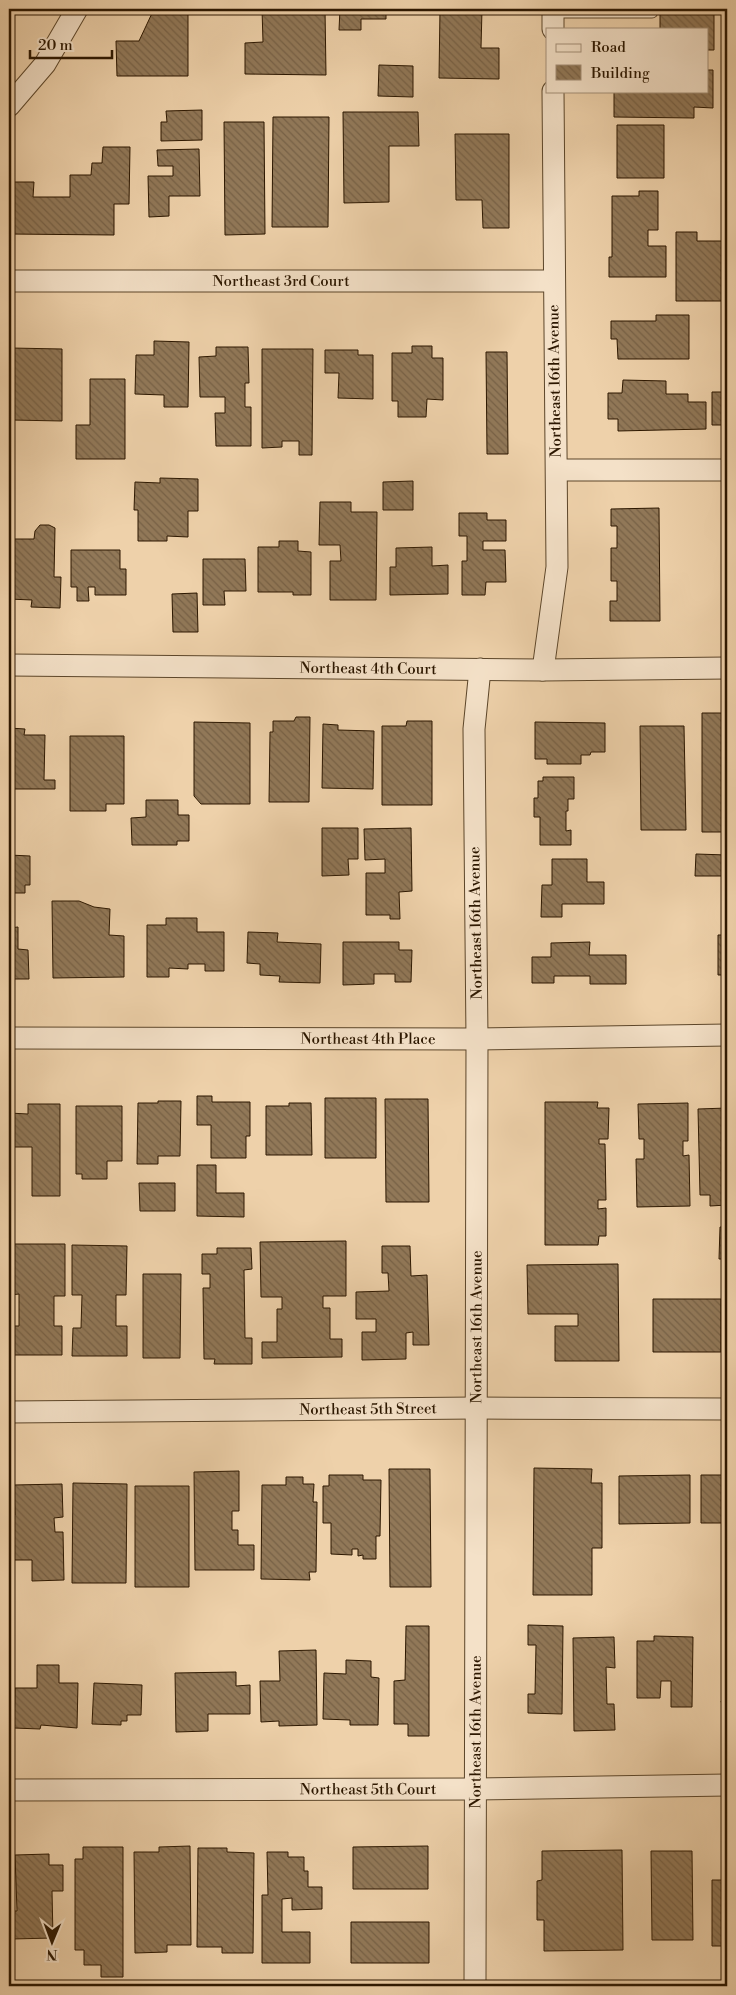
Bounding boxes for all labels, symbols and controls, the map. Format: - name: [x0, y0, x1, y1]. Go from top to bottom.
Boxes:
- scale bar: [30, 28, 112, 60]
- legend: [546, 28, 708, 92]
- text: 20 m: [38, 36, 73, 55]
- text: Road: [591, 38, 626, 57]
- text: Building: [590, 64, 650, 83]
- street label: Northeast 3rd Court: [213, 272, 350, 291]
- street label: Northeast 16th Avenue: [544, 304, 566, 458]
- street label: Northeast 4th Court: [299, 658, 437, 679]
- street label: Northeast 16th Avenue: [465, 846, 487, 1000]
- street label: Northeast 4th Place: [300, 1029, 436, 1048]
- street label: Northeast 16th Avenue: [467, 1250, 486, 1404]
- street label: Northeast 5th Street: [299, 1399, 438, 1419]
- street label: Northeast 16th Avenue: [466, 1655, 485, 1809]
- street label: Northeast 5th Court: [300, 1780, 437, 1799]
- north arrow: [28, 1918, 78, 1968]
- text: N: [46, 1945, 57, 1963]

